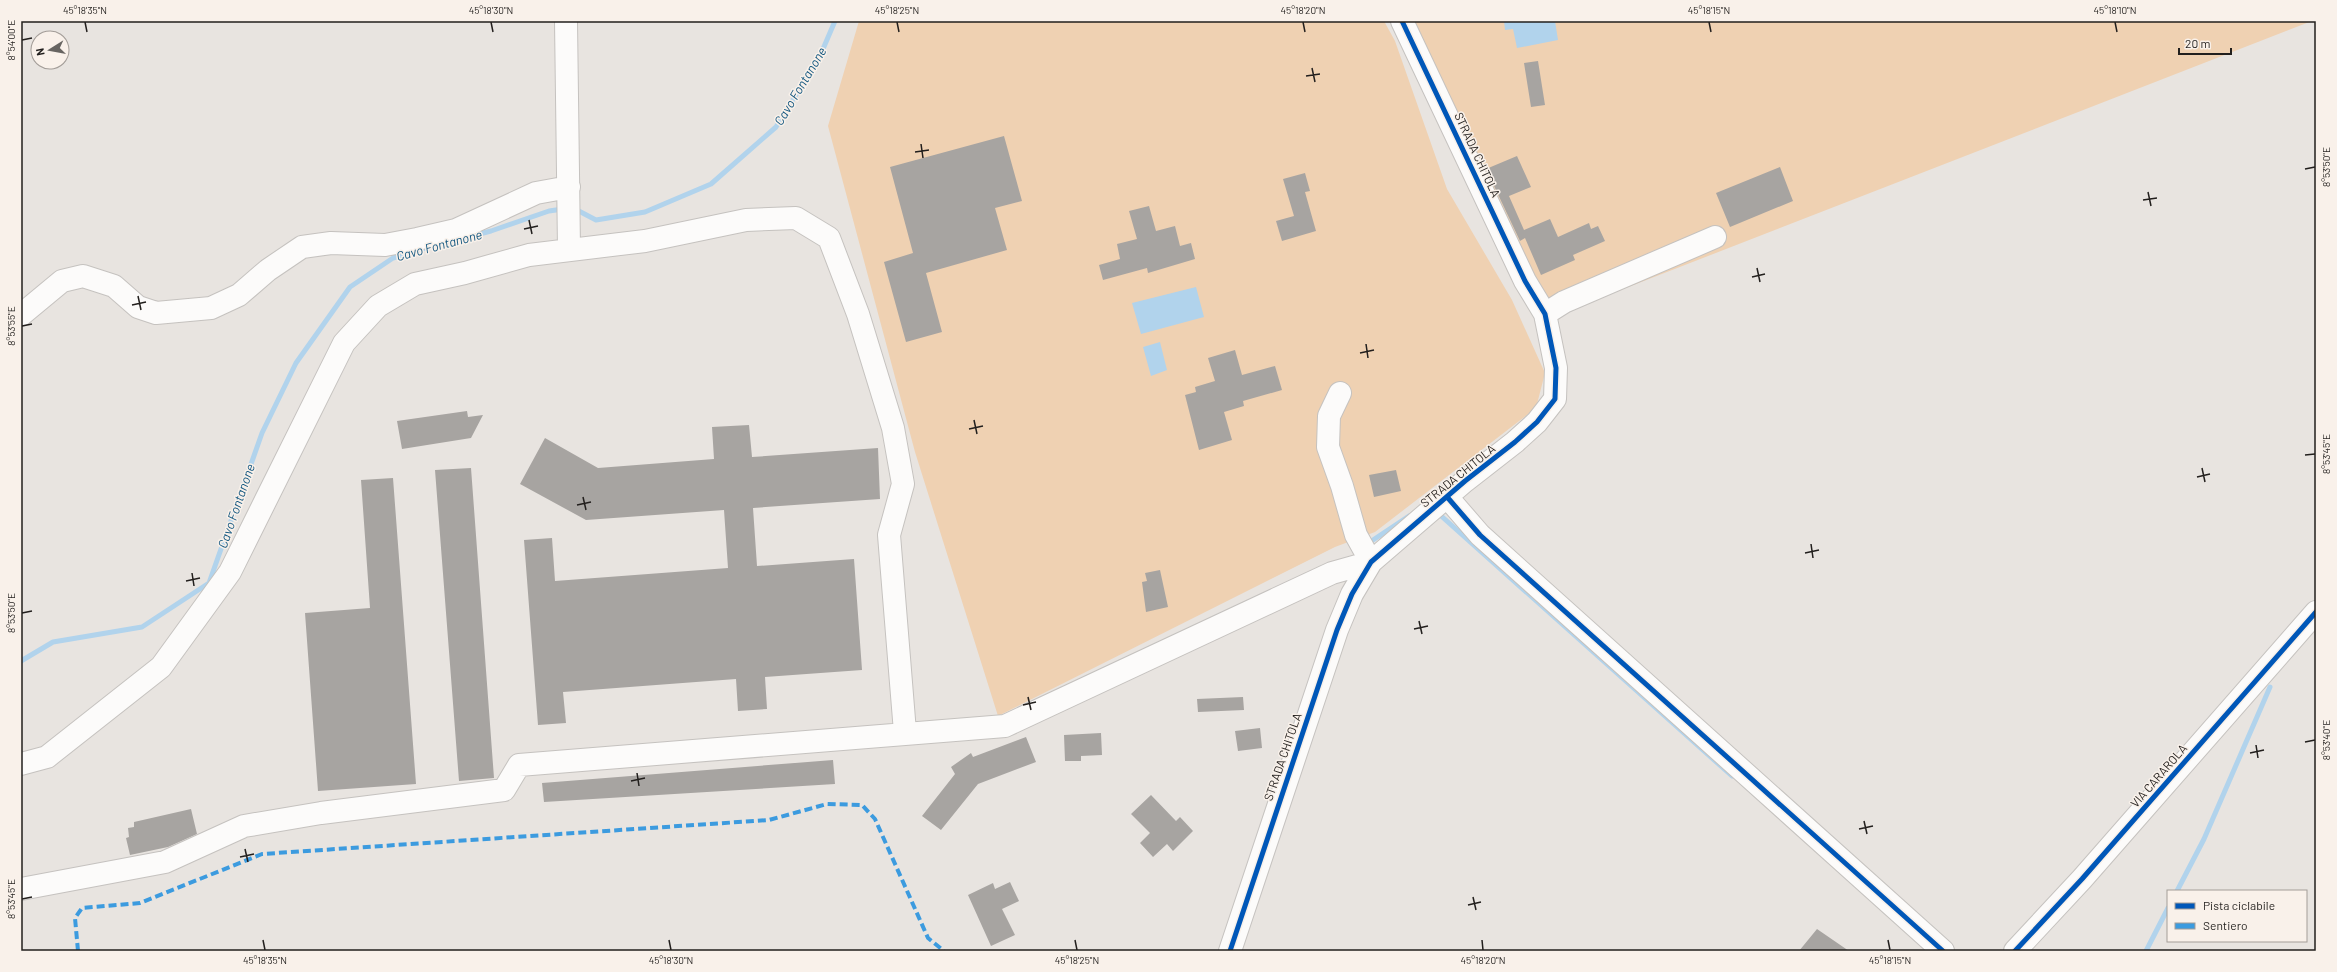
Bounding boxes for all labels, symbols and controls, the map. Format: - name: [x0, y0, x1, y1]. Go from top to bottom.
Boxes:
- text: 45°18'35"N: [63, 4, 107, 16]
- text: 45°18'30"N: [469, 4, 513, 16]
- text: 45°18'25"N: [875, 4, 919, 16]
- text: 45°18'20"N: [1281, 4, 1325, 16]
- text: 45°18'15"N: [1688, 4, 1730, 16]
- text: 45°18'10"N: [2093, 4, 2137, 16]
- text: 8°54'00"E: [5, 20, 17, 60]
- north arrow: [30, 30, 70, 70]
- scale bar: [2179, 30, 2231, 56]
- text: 20 m: [2185, 36, 2211, 50]
- water label: Cavo Fontanone: [770, 44, 830, 128]
- text: N: [33, 47, 47, 57]
- street label: STRADA CHITOLA: [1452, 110, 1504, 199]
- text: 8°53'50"E: [2320, 147, 2332, 187]
- water label: Cavo Fontanone: [394, 226, 484, 264]
- text: 8°53'55"E: [5, 306, 17, 346]
- text: 8°53'45"E: [2320, 434, 2332, 474]
- street label: STRADA CHITOLA: [1417, 441, 1498, 510]
- water label: Cavo Fontanone: [214, 461, 258, 550]
- text: 8°53'50"E: [5, 593, 17, 633]
- street label: STRADA CHITOLA: [1260, 711, 1304, 802]
- text: 8°53'40"E: [2320, 720, 2332, 760]
- street label: VIA CARAROLA: [2127, 741, 2189, 810]
- text: 8°53'45"E: [5, 879, 17, 919]
- legend: [2167, 890, 2307, 942]
- text: Pista ciclabile: [2203, 898, 2275, 912]
- text: Sentiero: [2203, 918, 2248, 932]
- text: 45°18'35"N: [243, 954, 287, 966]
- text: 45°18'30"N: [649, 954, 693, 966]
- text: 45°18'25"N: [1055, 954, 1099, 966]
- text: 45°18'20"N: [1461, 954, 1505, 966]
- text: 45°18'15"N: [1869, 954, 1911, 966]

